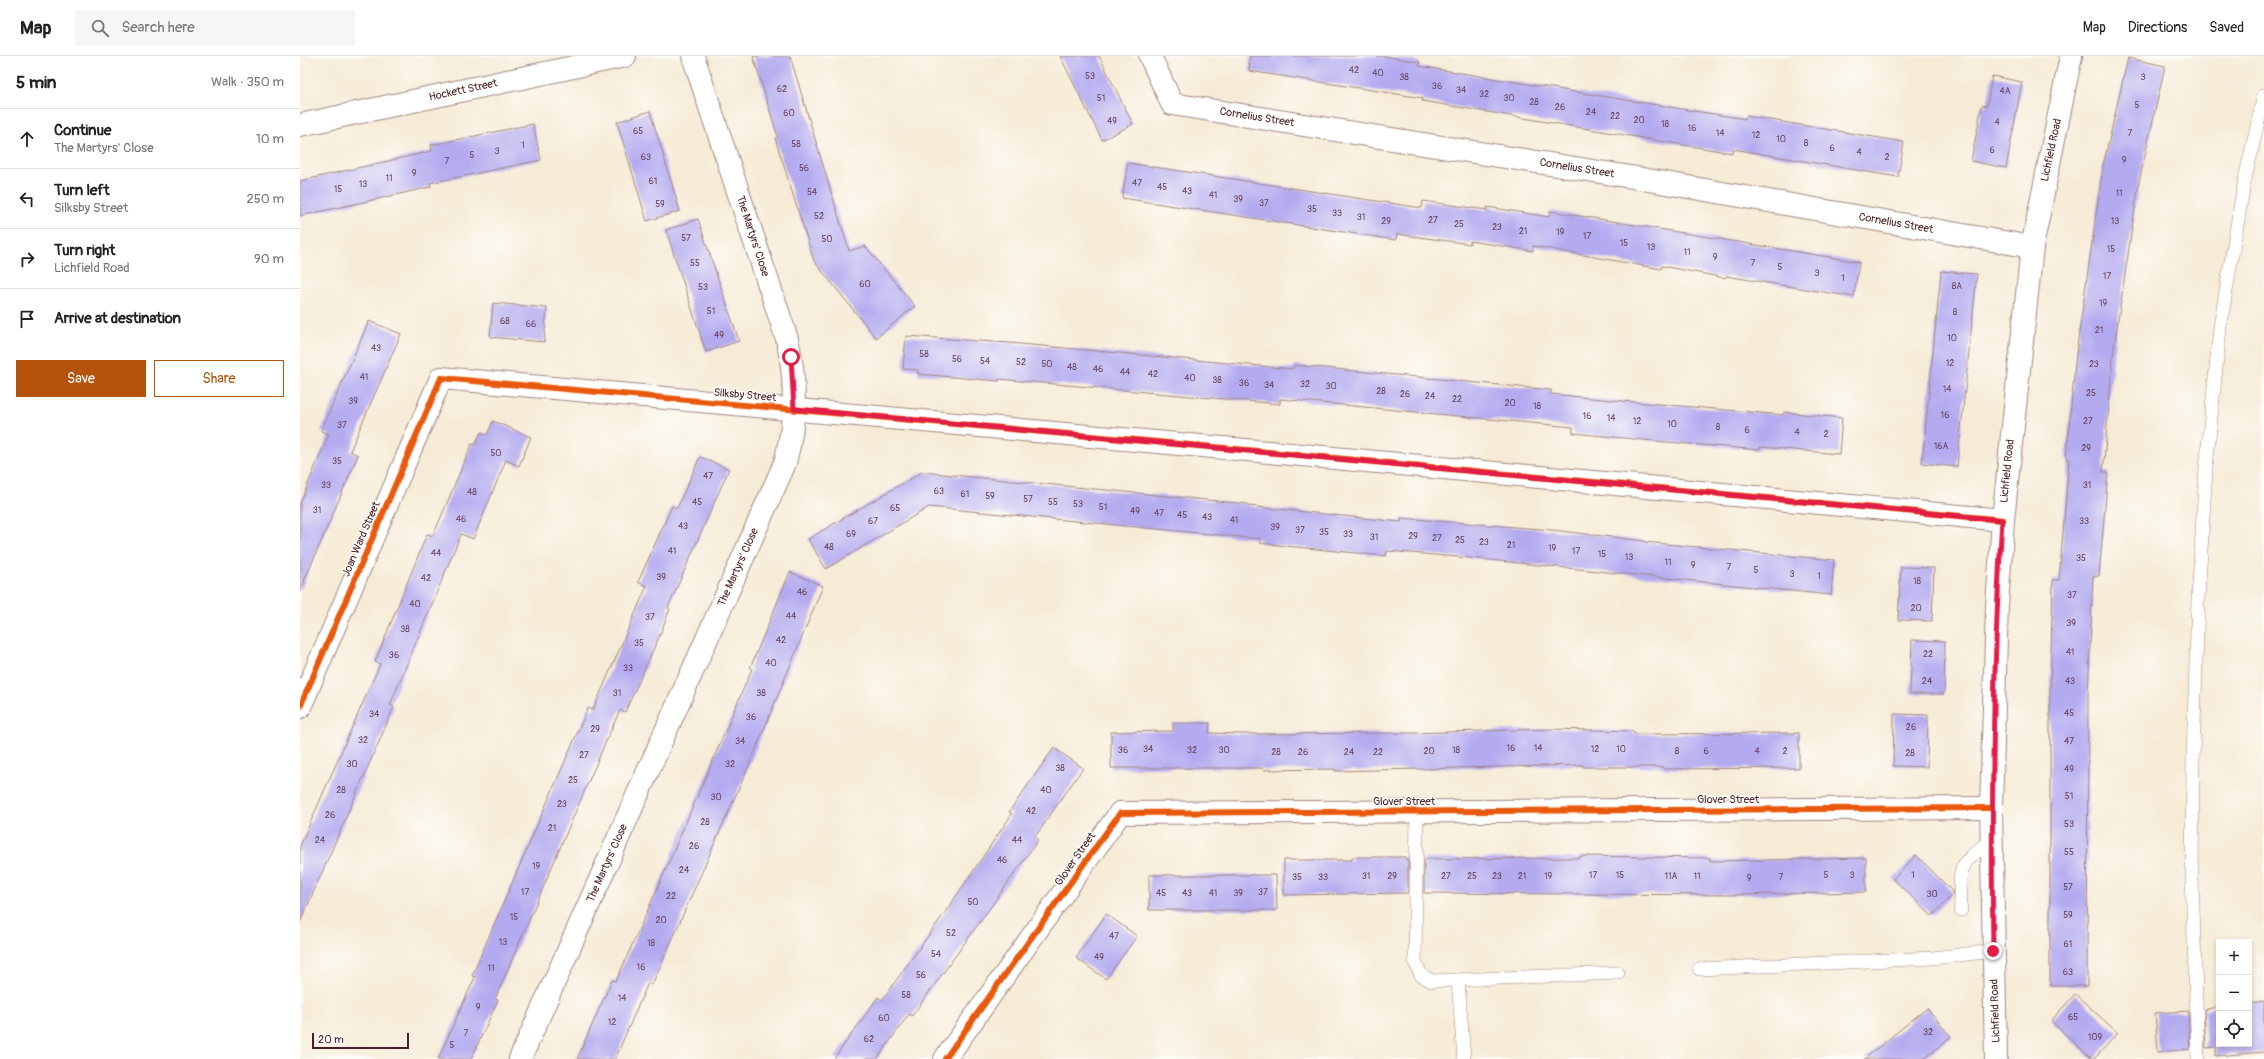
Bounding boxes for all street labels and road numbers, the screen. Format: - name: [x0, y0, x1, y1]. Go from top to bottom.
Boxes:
- street label: Hockett Street: [428, 76, 499, 104]
- street label: Cornelius Street: [1219, 105, 1296, 129]
- street label: Lichfield Road: [2038, 117, 2064, 183]
- street label: Cornelius Street: [1539, 156, 1616, 180]
- street label: The Martyrs' Close: [734, 194, 772, 279]
- street label: Cornelius Street: [1858, 210, 1935, 236]
- street label: Silksby Street: [713, 386, 777, 404]
- street label: Lichfield Road: [1997, 439, 2017, 503]
- street label: Joan Ward Street: [339, 499, 383, 579]
- street label: The Martyrs' Close: [715, 525, 761, 608]
- street label: Glover Street: [1697, 793, 1760, 806]
- street label: Glover Street: [1373, 795, 1436, 808]
- street label: The Martyrs' Close: [584, 821, 630, 904]
- street label: Glover Street: [1052, 829, 1098, 888]
- street label: Lichfield Road: [1987, 979, 2003, 1043]

